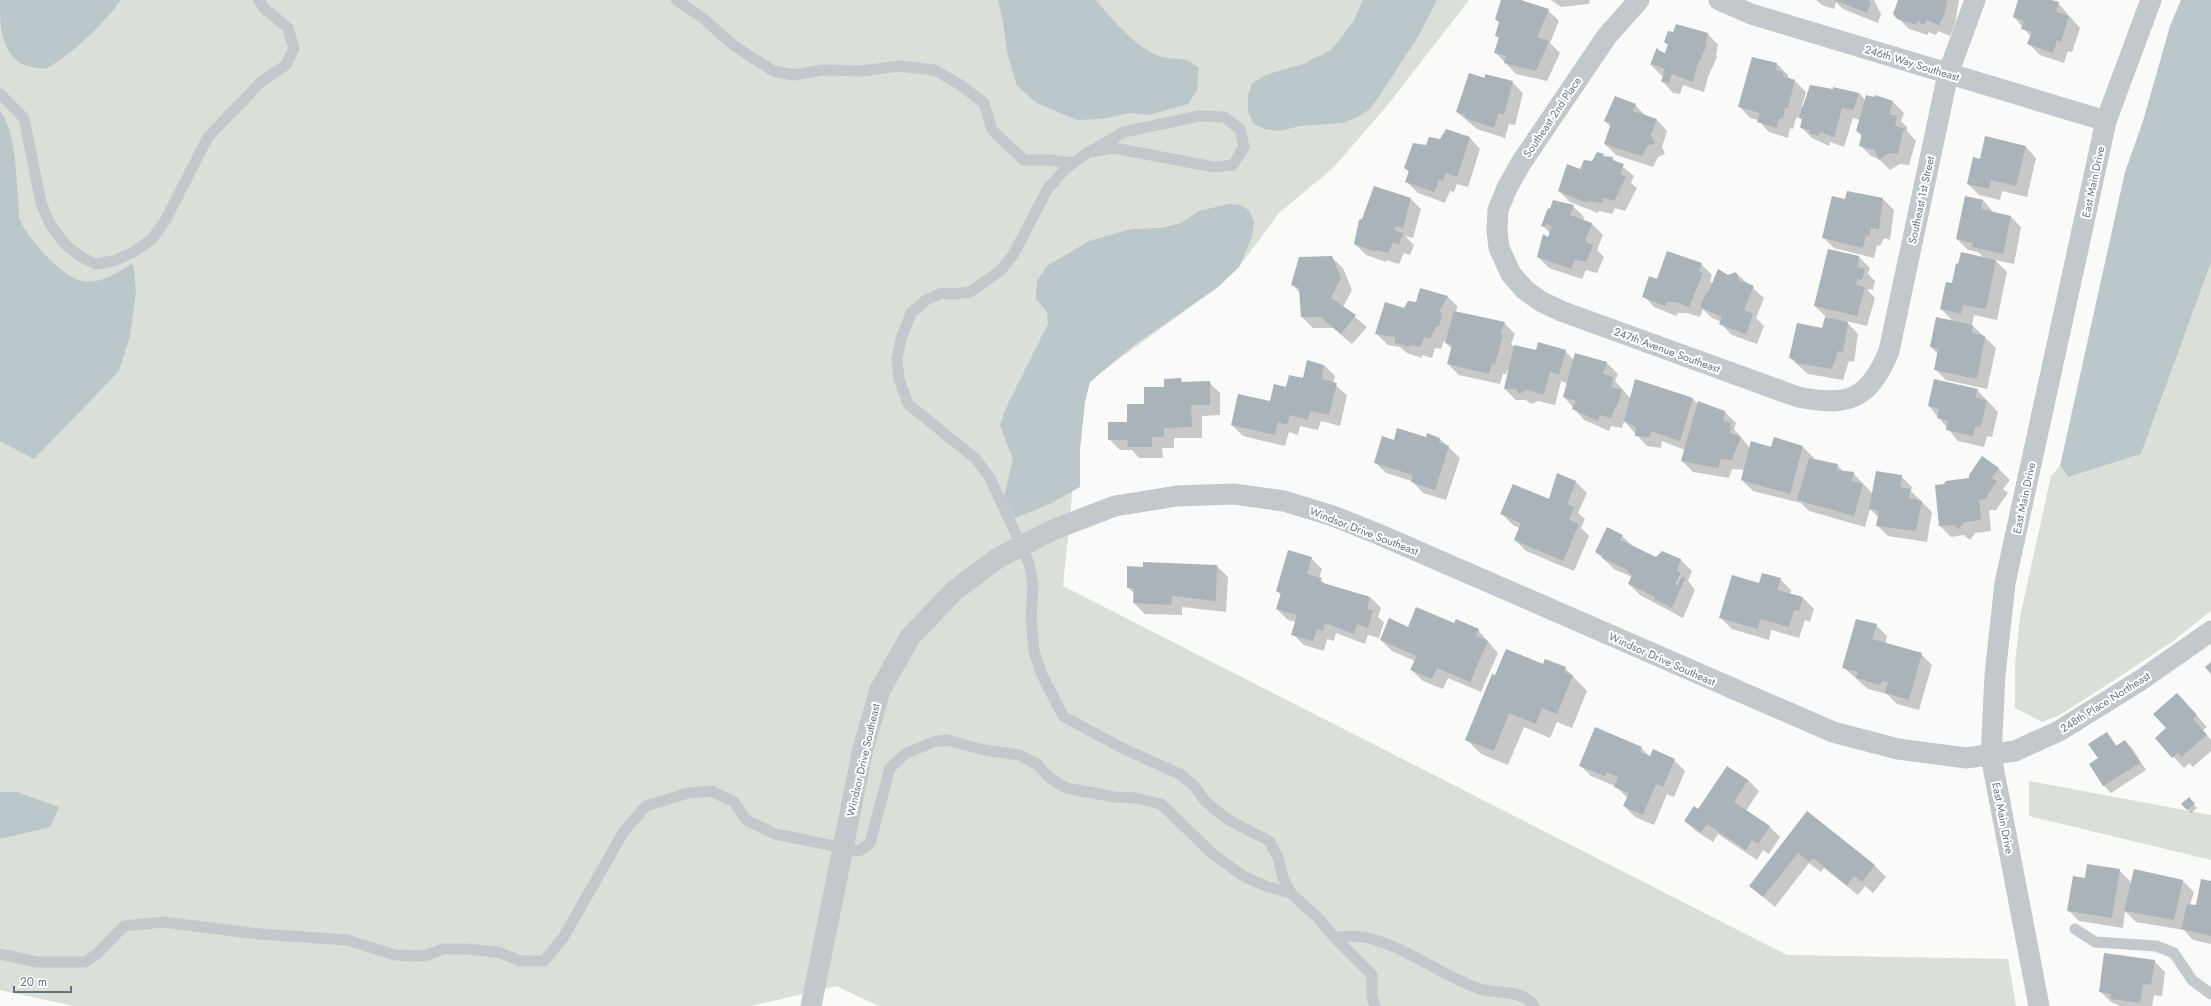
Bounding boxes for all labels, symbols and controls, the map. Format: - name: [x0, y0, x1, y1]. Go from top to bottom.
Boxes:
- street label: 246th Way Southeast: [1863, 41, 1962, 85]
- street label: Southeast 2nd Place: [1519, 73, 1585, 160]
- street label: East Main Drive: [2078, 145, 2108, 219]
- street label: Southeast 1st Street: [1904, 154, 1938, 245]
- street label: 247th Avenue Southeast: [1612, 323, 1723, 377]
- street label: East Main Drive: [2009, 461, 2039, 535]
- street label: Windsor Drive Southeast: [1307, 503, 1421, 559]
- street label: Windsor Drive Southeast: [1606, 628, 1718, 690]
- street label: 248th Place Northeast: [2057, 668, 2153, 736]
- street label: Windsor Drive Southeast: [842, 702, 884, 818]
- street label: East Main Drive: [1988, 781, 2018, 855]
- scale bar: [14, 968, 71, 994]
- text: 20 m: [20, 973, 47, 991]

